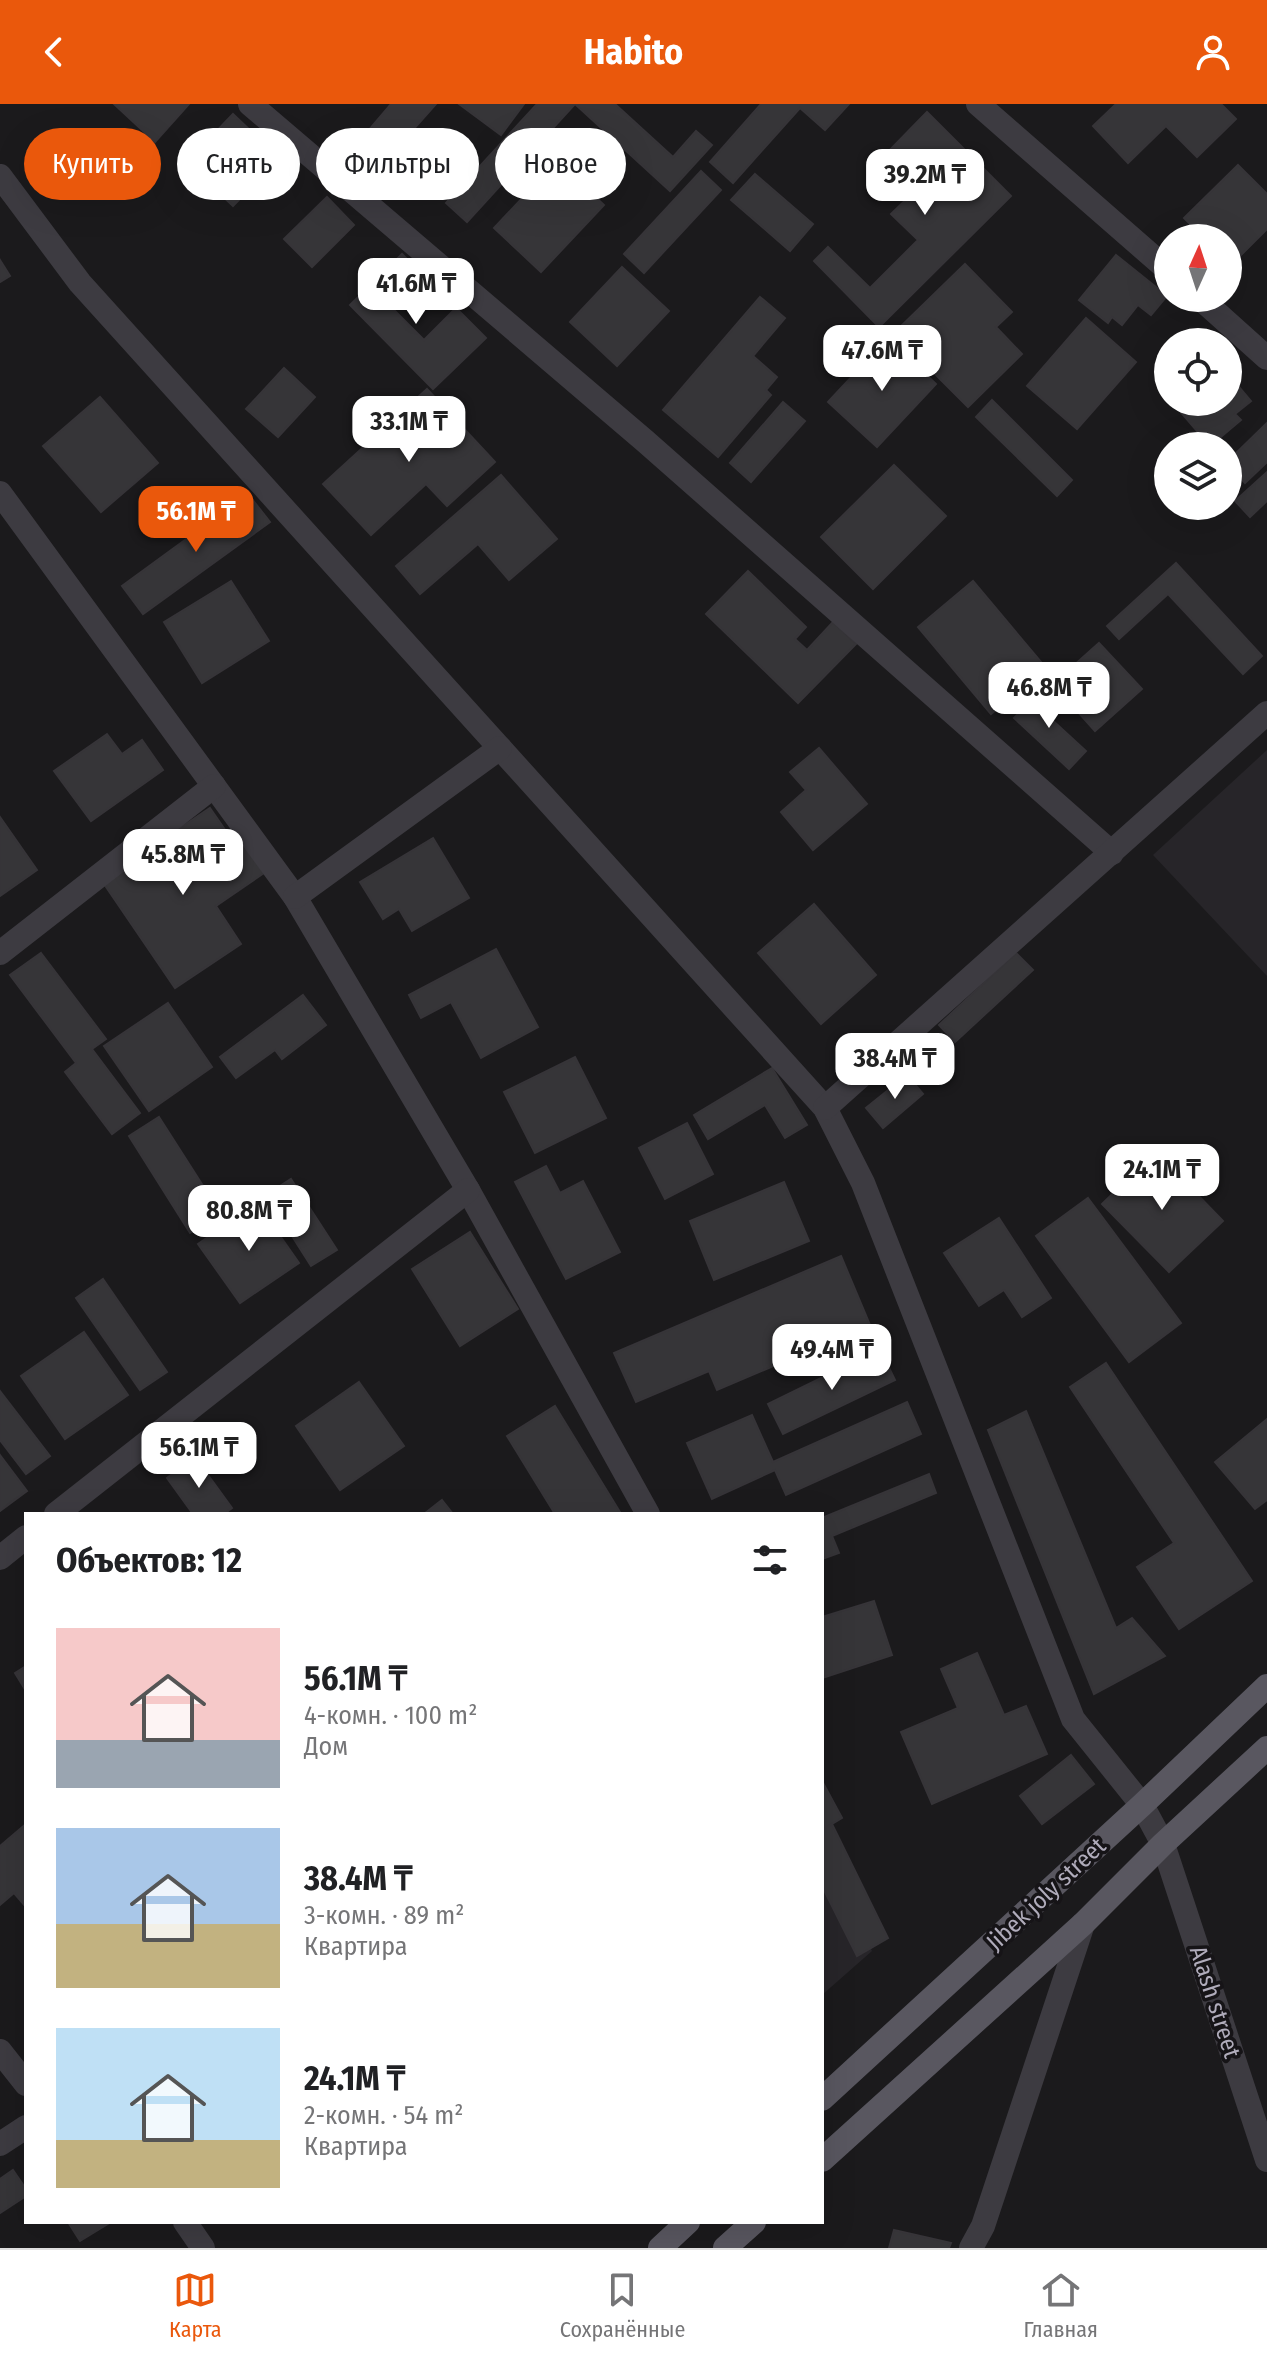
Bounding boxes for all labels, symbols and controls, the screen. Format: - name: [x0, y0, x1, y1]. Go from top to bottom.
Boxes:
- icon: back: [32, 30, 76, 74]
- text: Habito: [584, 30, 683, 74]
- icon: person: [1191, 30, 1235, 74]
- chip: Купить: [24, 128, 161, 200]
- chip: Снять: [177, 128, 300, 200]
- chip: Фильтры: [316, 128, 479, 200]
- chip: Новое: [495, 128, 626, 200]
- pin: 39.2M ₸: [851, 149, 999, 217]
- text: 39.2M ₸: [884, 159, 966, 190]
- north arrow: [1154, 224, 1242, 312]
- map controls: [1154, 224, 1242, 520]
- pin: 41.6M ₸: [342, 258, 490, 326]
- text: 41.6M ₸: [376, 268, 456, 299]
- pin: 47.6M ₸: [808, 325, 956, 393]
- button: locate: [1154, 328, 1242, 416]
- text: 47.6M ₸: [841, 335, 923, 366]
- pin: 33.1M ₸: [335, 396, 483, 464]
- text: 33.1M ₸: [370, 406, 448, 437]
- button: layers: [1154, 432, 1242, 520]
- pin: 56.1M ₸: [122, 486, 270, 554]
- text: 56.1M ₸: [156, 496, 236, 527]
- pin: 46.8M ₸: [975, 662, 1123, 730]
- text: 46.8M ₸: [1007, 672, 1091, 703]
- pin: 45.8M ₸: [109, 829, 257, 897]
- text: 45.8M ₸: [141, 839, 225, 870]
- pin: 38.4M ₸: [821, 1033, 969, 1101]
- text: 38.4M ₸: [853, 1043, 937, 1074]
- pin: 24.1M ₸: [1088, 1144, 1236, 1212]
- text: 24.1M ₸: [1123, 1154, 1201, 1185]
- pin: 80.8M ₸: [175, 1185, 323, 1253]
- text: 80.8M ₸: [206, 1195, 292, 1226]
- pin: 49.4M ₸: [758, 1324, 906, 1392]
- text: 49.4M ₸: [790, 1334, 874, 1365]
- pin: 56.1M ₸: [125, 1422, 273, 1490]
- text: 56.1M ₸: [159, 1432, 239, 1463]
- icon: filters: [748, 1538, 792, 1582]
- text: Объектов: 12: [56, 1540, 242, 1581]
- text: 56.1M ₸: [304, 1658, 407, 1699]
- icon: home: [120, 1660, 216, 1756]
- text: 4-комн. · 100 m²: [304, 1700, 477, 1731]
- text: Дом: [304, 1731, 348, 1762]
- street label: Jibek joly street: [981, 1832, 1111, 1956]
- text: 38.4M ₸: [304, 1858, 413, 1899]
- icon: home: [120, 1860, 216, 1956]
- text: 3-комн. · 89 m²: [304, 1900, 465, 1931]
- text: Квартира: [304, 1931, 408, 1962]
- street label: Alash street: [1184, 1942, 1246, 2062]
- text: 24.1M ₸: [304, 2058, 405, 2099]
- icon: home: [120, 2060, 216, 2156]
- text: 2-комн. · 54 m²: [304, 2100, 464, 2131]
- text: Квартира: [304, 2131, 408, 2162]
- tab: Карта: [169, 2268, 222, 2343]
- tab: Сохранённые: [560, 2268, 685, 2343]
- tab: Главная: [1023, 2268, 1098, 2343]

